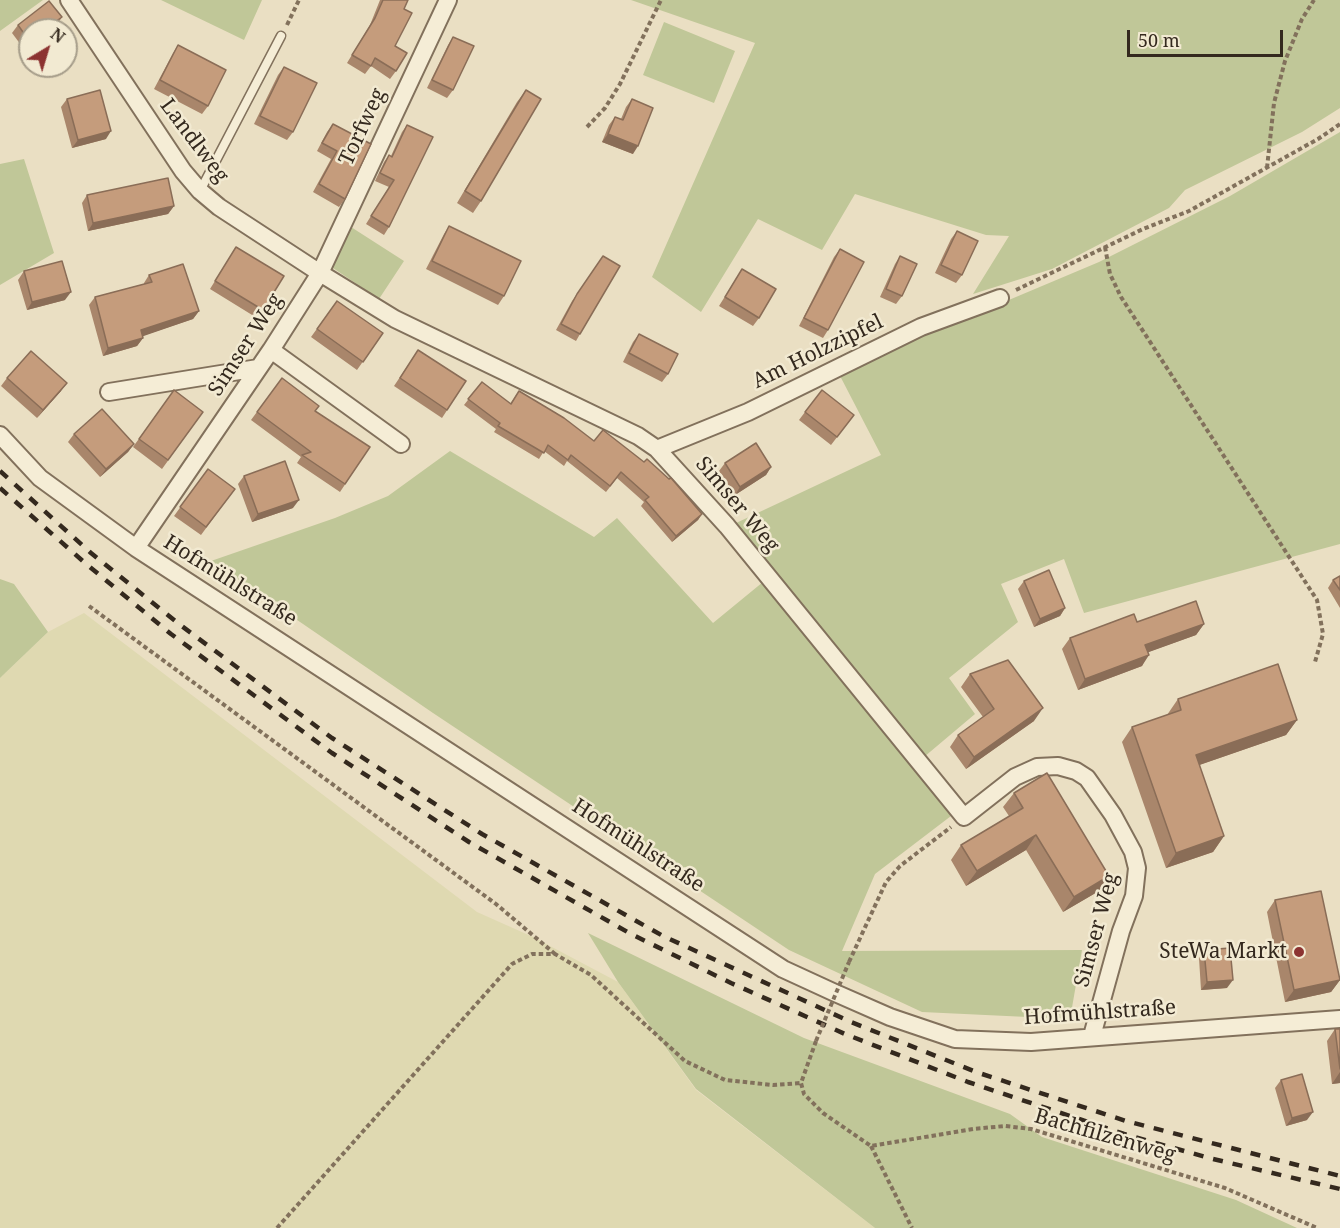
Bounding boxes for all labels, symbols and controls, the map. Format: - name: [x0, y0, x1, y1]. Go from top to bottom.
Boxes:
- north arrow: [18, 18, 78, 78]
- scale bar: [1130, 18, 1286, 56]
- text: N: [46, 23, 70, 48]
- text: 50 m: [1138, 28, 1180, 52]
- street label: Torfweg: [334, 84, 392, 170]
- street label: Landlweg: [154, 94, 234, 188]
- street label: Simser Weg: [203, 289, 289, 401]
- street label: Am Holzzipfel: [749, 310, 887, 394]
- street label: Simser Weg: [690, 452, 784, 558]
- street label: Hofmühlstraße: [159, 530, 301, 632]
- street label: Hofmühlstraße: [567, 794, 709, 898]
- street label: Simser Weg: [1070, 870, 1124, 990]
- place label: SteWa Markt: [1159, 939, 1287, 965]
- marker: SteWa Markt: [1292, 945, 1306, 959]
- street label: Hofmühlstraße: [1023, 995, 1177, 1031]
- street label: Bachfilzenweg: [1031, 1104, 1179, 1168]

